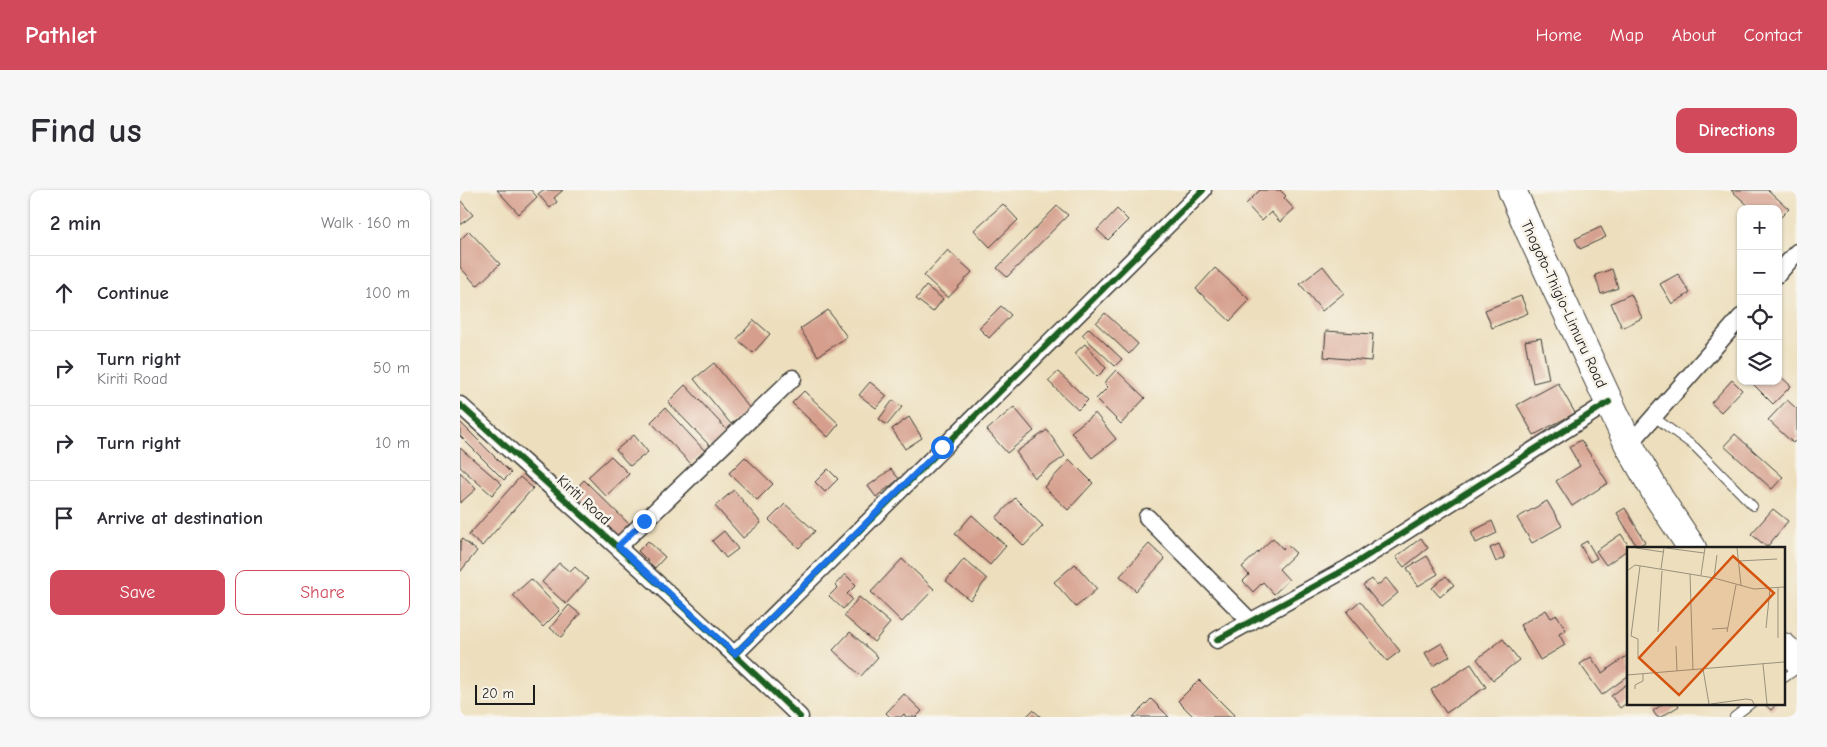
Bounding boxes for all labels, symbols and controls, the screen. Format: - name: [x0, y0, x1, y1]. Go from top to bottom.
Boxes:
- text: Pathlet: [25, 21, 96, 49]
- text: Home: [1535, 25, 1582, 46]
- text: Map: [1610, 25, 1644, 46]
- text: About: [1672, 25, 1716, 46]
- text: Contact: [1744, 25, 1802, 46]
- button: Directions: [1676, 108, 1797, 153]
- text: Find us: [30, 110, 142, 151]
- map controls: [1737, 205, 1782, 385]
- button: +: [1737, 205, 1782, 250]
- text: 2 min: [50, 211, 101, 235]
- text: Walk · 160 m: [321, 214, 410, 232]
- street label: Thogoto-Thigio-Limuru Road: [1517, 217, 1611, 391]
- button: −: [1737, 250, 1782, 295]
- icon: ahead: [50, 279, 78, 307]
- text: Continue: [97, 282, 169, 304]
- text: 100 m: [366, 284, 410, 302]
- button: locate: [1737, 295, 1782, 340]
- button: layers: [1737, 340, 1782, 385]
- text: Turn right: [97, 348, 181, 370]
- icon: right: [50, 354, 78, 382]
- text: 50 m: [373, 359, 410, 377]
- text: Kiriti Road: [97, 370, 168, 388]
- icon: right: [50, 429, 78, 457]
- text: Turn right: [97, 432, 181, 454]
- text: 10 m: [375, 434, 410, 452]
- route start: [931, 436, 954, 459]
- street label: Kiriti Road: [553, 471, 615, 529]
- icon: arrive: [50, 504, 78, 532]
- text: Arrive at destination: [97, 507, 263, 529]
- route end: [633, 510, 656, 533]
- inset map: [1627, 547, 1784, 704]
- button: Save: [50, 570, 225, 615]
- button: Share: [235, 570, 410, 615]
- scale bar: [475, 682, 535, 705]
- text: 20 m: [482, 685, 514, 702]

